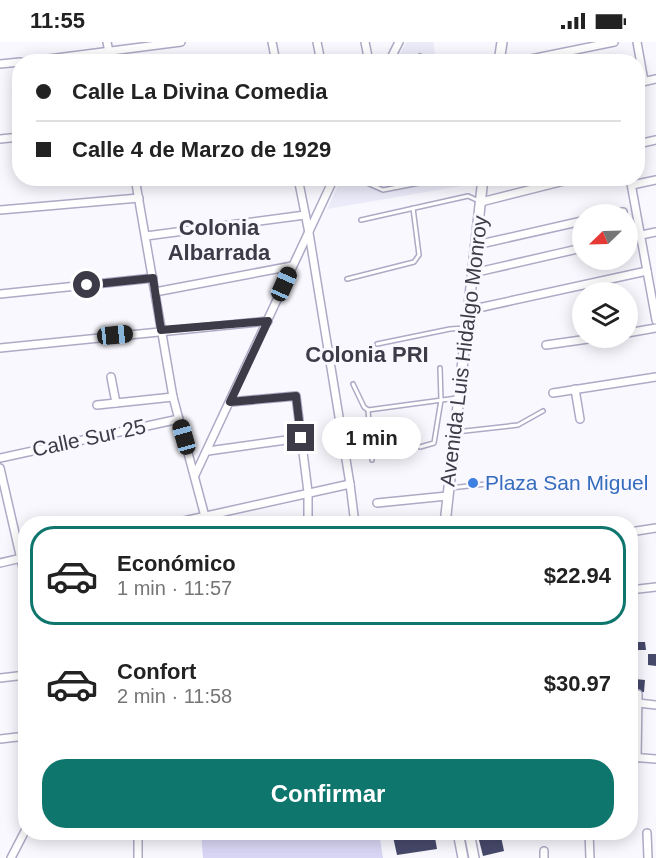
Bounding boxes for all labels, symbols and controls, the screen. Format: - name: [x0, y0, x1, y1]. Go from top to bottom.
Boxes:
- text: 11:55: [30, 8, 85, 33]
- text: Calle La Divina Comedia: [72, 79, 328, 104]
- text: Calle 4 de Marzo de 1929: [72, 137, 331, 162]
- north arrow: [572, 204, 638, 270]
- map controls: [572, 204, 638, 348]
- street label: Avenida Luis Hidalgo Monroy: [435, 214, 492, 488]
- district label: Colonia Albarrada: [168, 215, 271, 265]
- car: [268, 264, 300, 304]
- route start: [73, 271, 100, 298]
- button: layers: [572, 282, 638, 348]
- car: [96, 324, 134, 346]
- district label: Colonia PRI: [305, 342, 429, 367]
- street label: Calle Sur 25: [30, 414, 148, 461]
- car: [170, 417, 198, 457]
- callout: 1 min: [322, 417, 421, 459]
- route end: [287, 424, 314, 451]
- text: 1 min: [345, 427, 398, 449]
- place label: Plaza San Miguel: [485, 471, 648, 494]
- marker: Plaza San Miguel: [466, 476, 480, 490]
- icon: car: [45, 549, 99, 603]
- text: Económico: [117, 551, 236, 576]
- text: $22.94: [544, 563, 611, 588]
- text: 1 min · 11:57: [117, 577, 232, 599]
- icon: car: [45, 657, 99, 711]
- text: Confort: [117, 659, 196, 684]
- text: $30.97: [544, 671, 611, 696]
- text: 2 min · 11:58: [117, 685, 232, 707]
- button: Confirmar: [42, 759, 614, 828]

